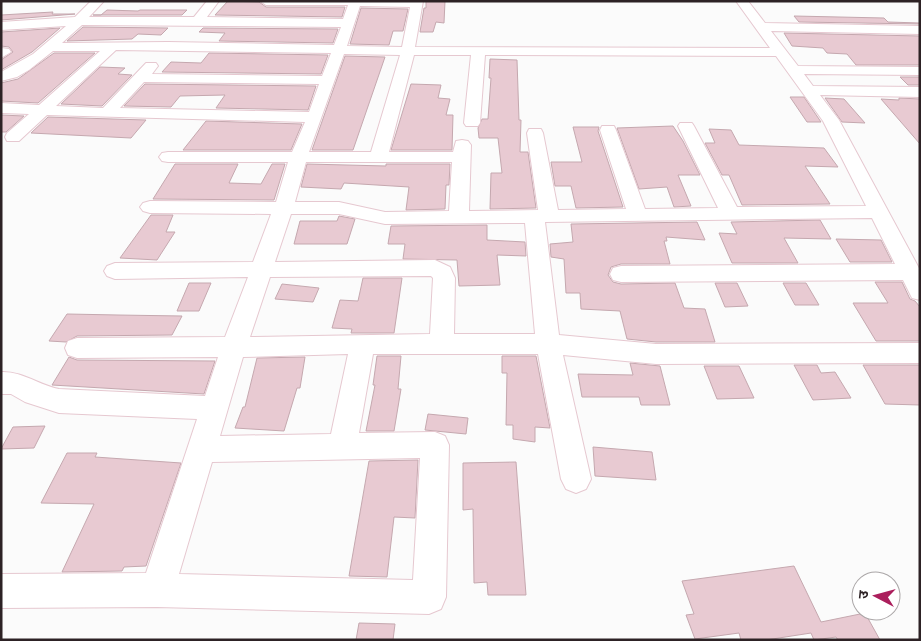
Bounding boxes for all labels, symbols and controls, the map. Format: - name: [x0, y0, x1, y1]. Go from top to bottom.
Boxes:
- north arrow: [851, 571, 901, 621]
- text: उ: [855, 589, 872, 600]

